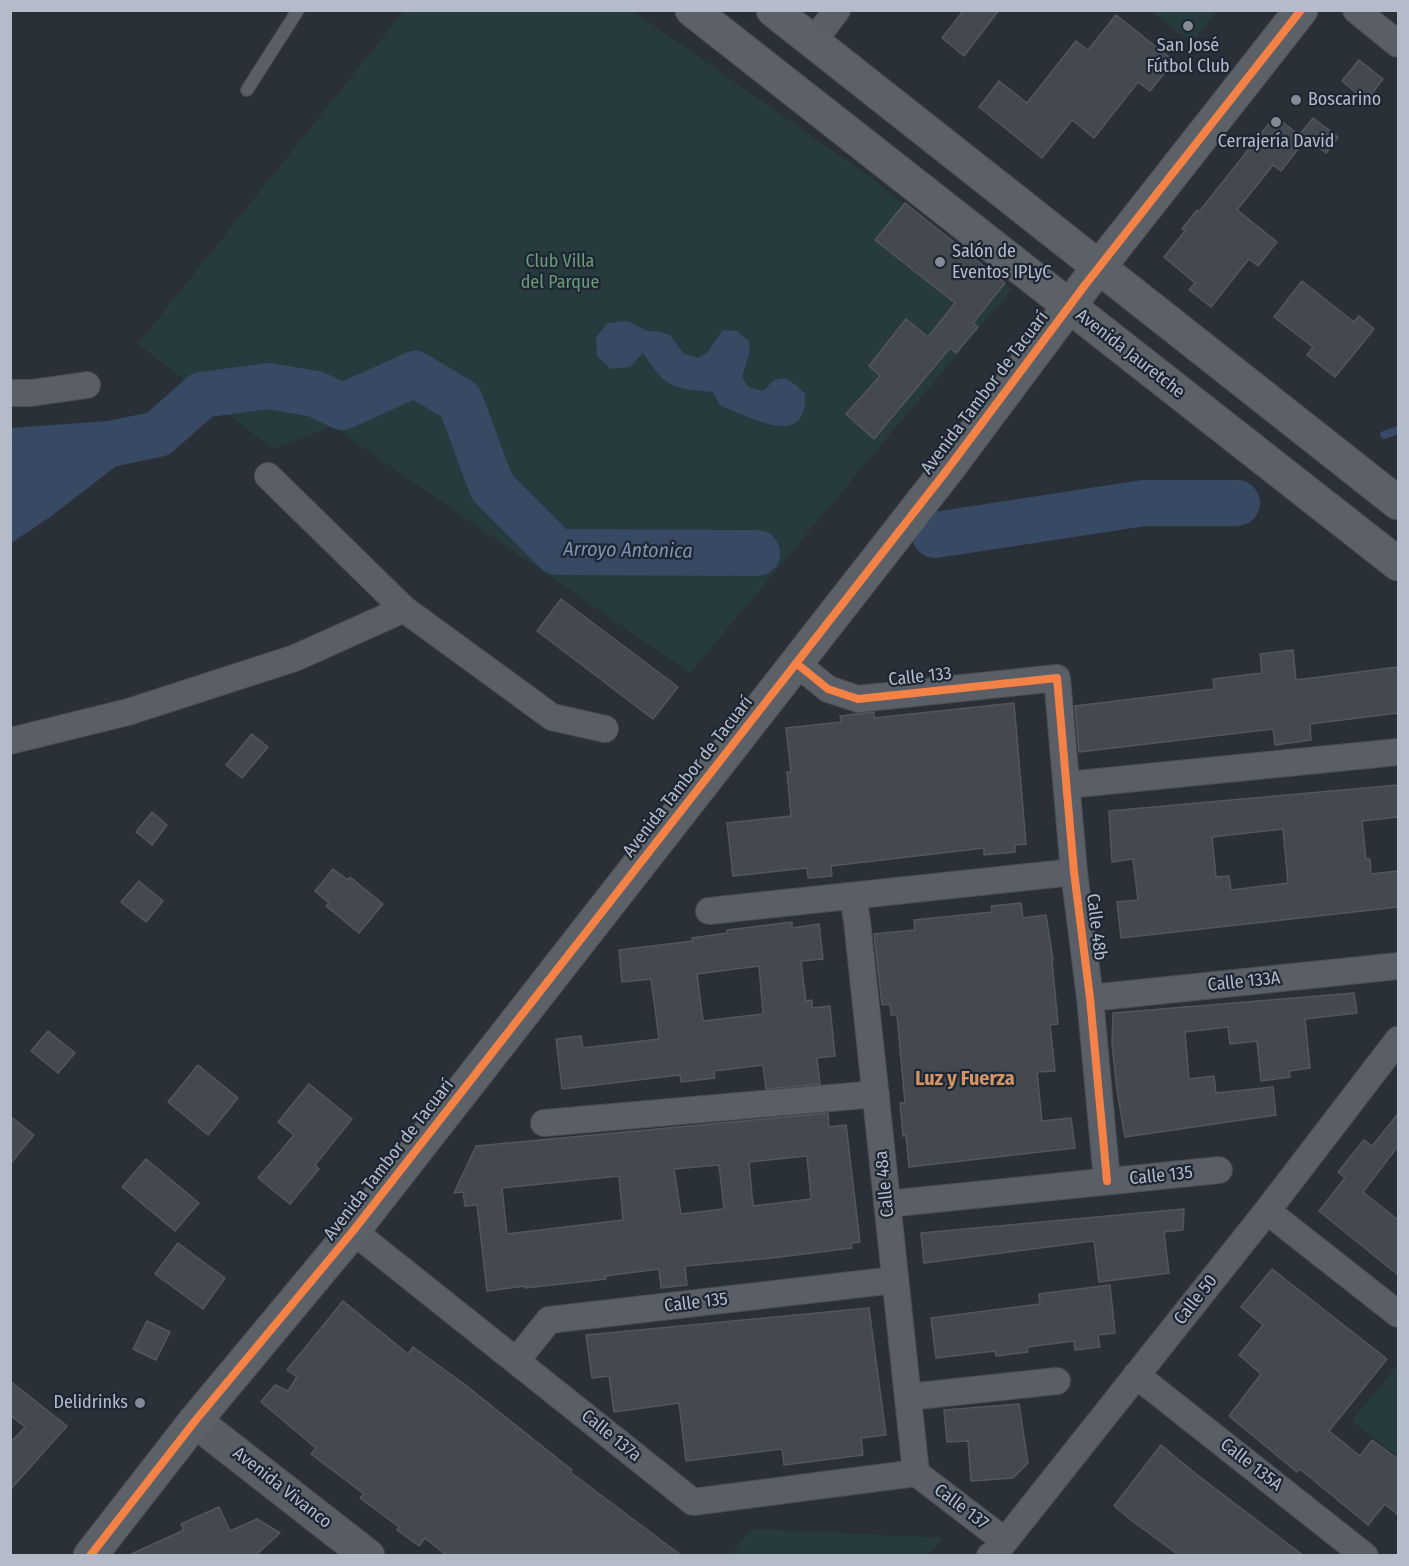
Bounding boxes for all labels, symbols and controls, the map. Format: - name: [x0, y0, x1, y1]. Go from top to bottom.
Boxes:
- marker: San José Fútbol Club: [1181, 19, 1195, 33]
- place label: San José Fútbol Club: [1146, 35, 1230, 78]
- place label: Boscarino: [1308, 89, 1381, 111]
- marker: Boscarino: [1289, 93, 1303, 107]
- marker: Cerrajería David: [1269, 115, 1283, 129]
- place label: Cerrajería David: [1218, 131, 1334, 153]
- place label: Salón de Eventos IPLyC: [952, 241, 1052, 284]
- park label: Club Villa del Parque: [521, 251, 599, 294]
- marker: Salón de Eventos IPLyC: [933, 255, 947, 269]
- street label: Avenida Jauretche: [1071, 305, 1189, 403]
- street label: Avenida Tambor de Tacuarí: [917, 307, 1053, 479]
- water label: Arroyo Antonica: [563, 538, 693, 564]
- street label: Calle 133: [887, 663, 953, 691]
- street label: Avenida Tambor de Tacuarí: [618, 692, 758, 862]
- street label: Calle 48b: [1081, 892, 1111, 962]
- street label: Calle 133A: [1207, 967, 1281, 997]
- district label: Luz y Fuerza: [915, 1067, 1015, 1091]
- street label: Avenida Tambor de Tacuarí: [319, 1075, 459, 1245]
- street label: Calle 48a: [871, 1150, 899, 1218]
- street label: Calle 135: [1128, 1162, 1194, 1190]
- street label: Calle 50: [1170, 1271, 1222, 1329]
- street label: Calle 135: [663, 1288, 729, 1318]
- place label: Delidrinks: [53, 1392, 128, 1414]
- marker: Delidrinks: [133, 1396, 147, 1410]
- street label: Calle 137a: [577, 1405, 645, 1467]
- street label: Calle 135A: [1216, 1434, 1286, 1496]
- street label: Avenida Vivanco: [228, 1443, 336, 1533]
- street label: Calle 137: [930, 1480, 992, 1534]

